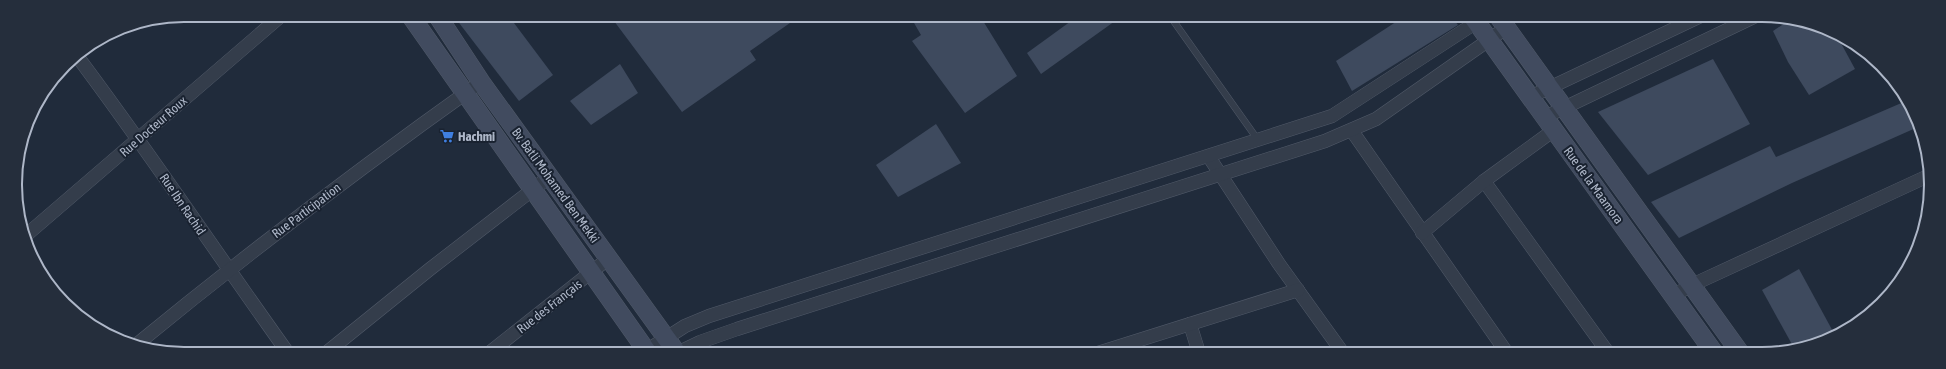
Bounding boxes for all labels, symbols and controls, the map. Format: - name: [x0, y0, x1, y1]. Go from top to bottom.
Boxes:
- street label: Rue Docteur Roux: [117, 93, 191, 160]
- street label: Bv. Batli Mohamed Ben Mekki: [509, 125, 602, 246]
- supermarket icon: Hachmi: [439, 128, 455, 144]
- place label: Hachmi: [458, 129, 495, 144]
- street label: Rue de la Maamora: [1561, 144, 1627, 227]
- street label: Rue Ibn Rachid: [157, 171, 209, 238]
- street label: Rue Participation: [269, 180, 344, 241]
- street label: Rue des Français: [514, 276, 585, 336]

